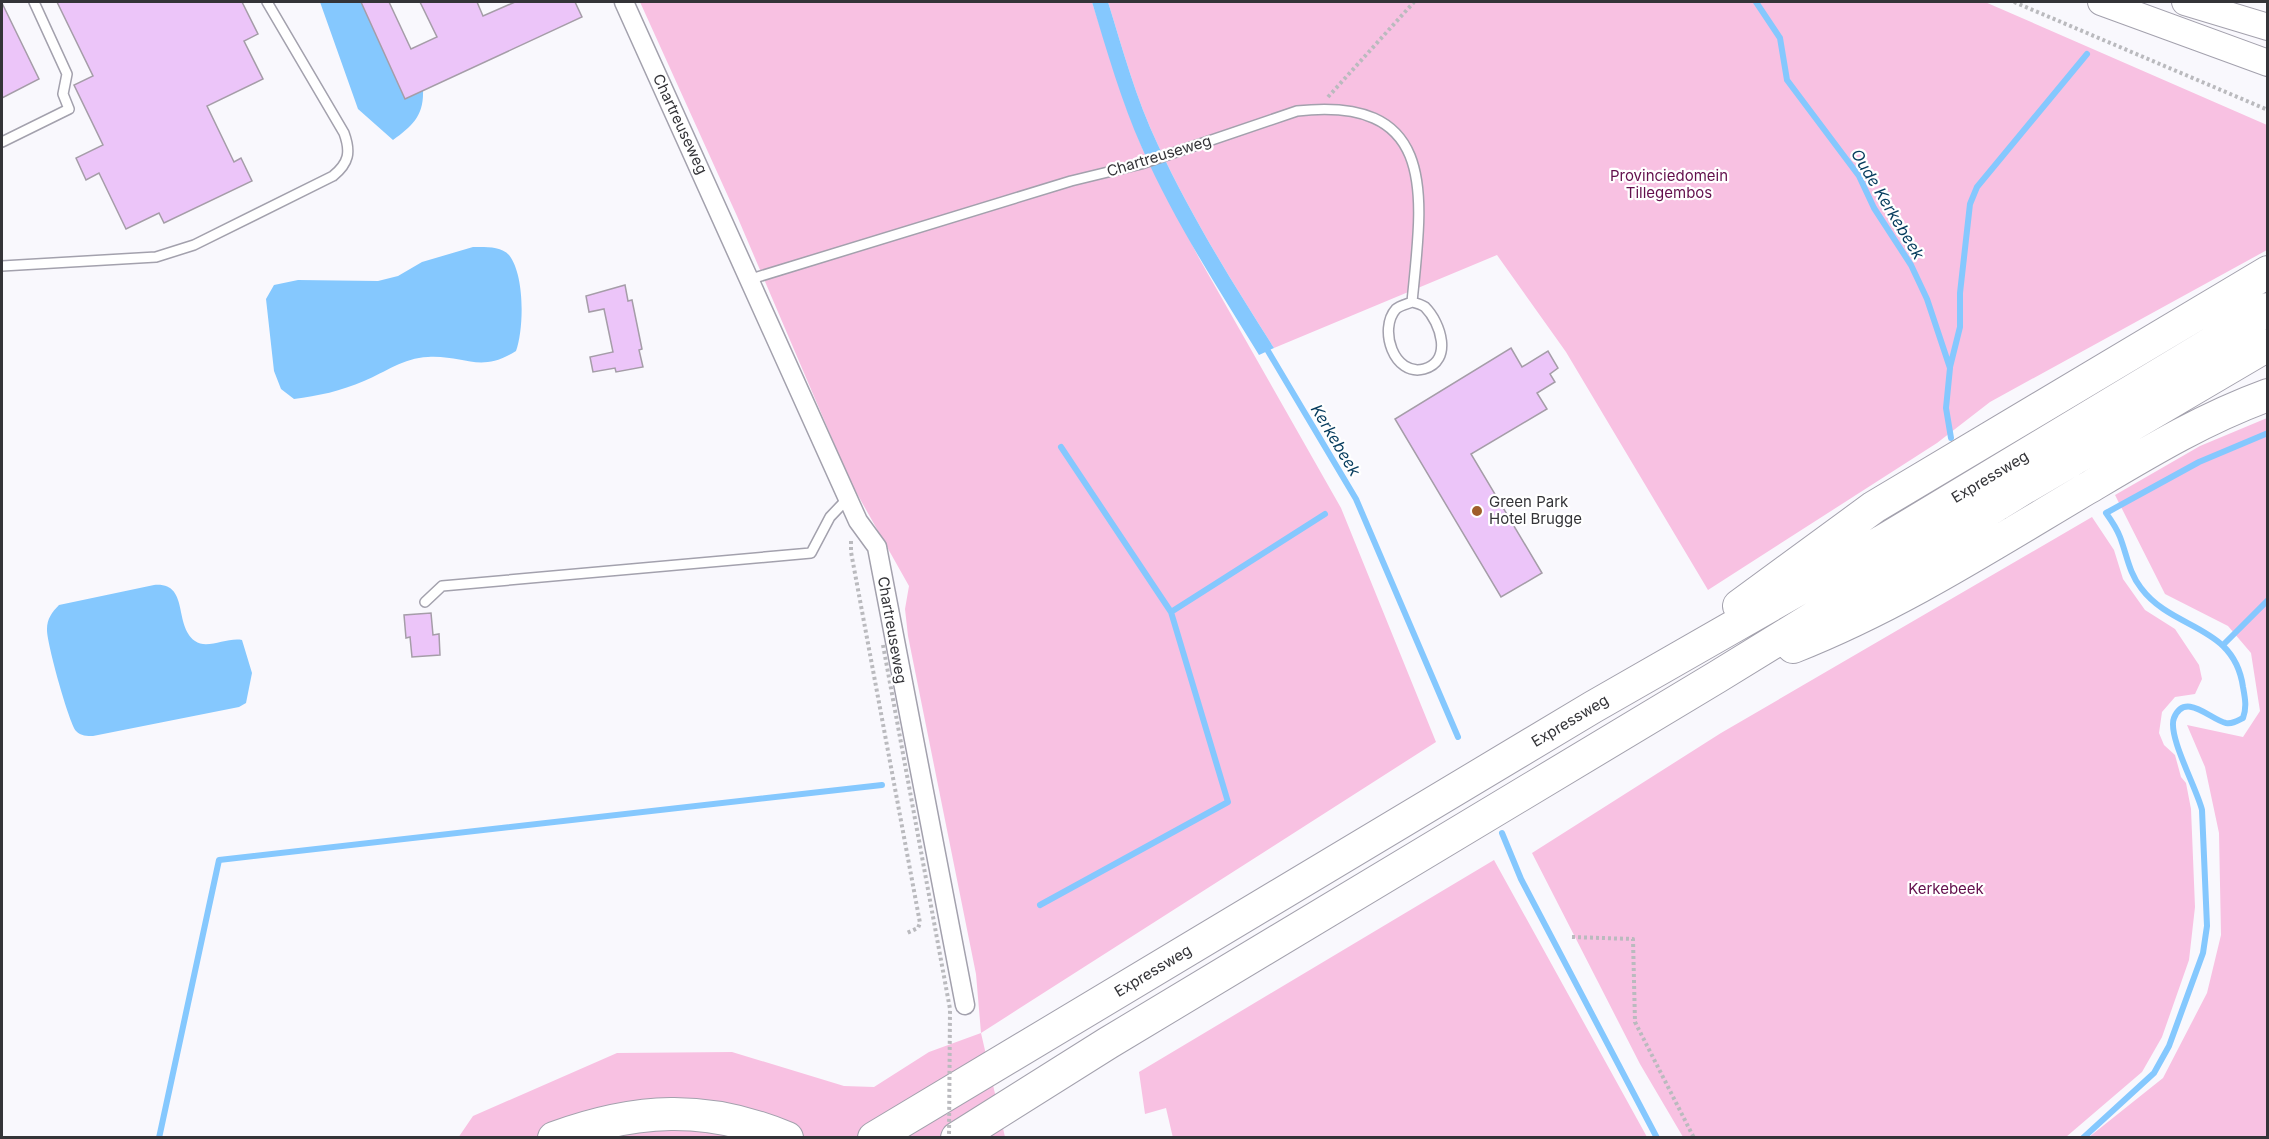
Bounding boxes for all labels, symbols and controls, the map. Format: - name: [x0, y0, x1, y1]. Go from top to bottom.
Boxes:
- street label: Chartreuseweg: [649, 71, 712, 177]
- street label: Chartreuseweg: [1104, 131, 1213, 180]
- water label: Oude Kerkebeek: [1847, 145, 1929, 263]
- park label: Provinciedomein Tillegembos: [1610, 166, 1728, 202]
- water label: Kerkebeek: [1307, 400, 1365, 480]
- street label: Expressweg: [1948, 446, 2032, 507]
- place label: Green Park Hotel Brugge: [1489, 492, 1582, 528]
- marker: Green Park Hotel Brugge: [1470, 504, 1484, 518]
- street label: Chartreuseweg: [874, 575, 911, 685]
- street label: Expressweg: [1528, 690, 1612, 751]
- park label: Kerkebeek: [1908, 879, 1985, 898]
- street label: Expressweg: [1111, 940, 1195, 1001]

